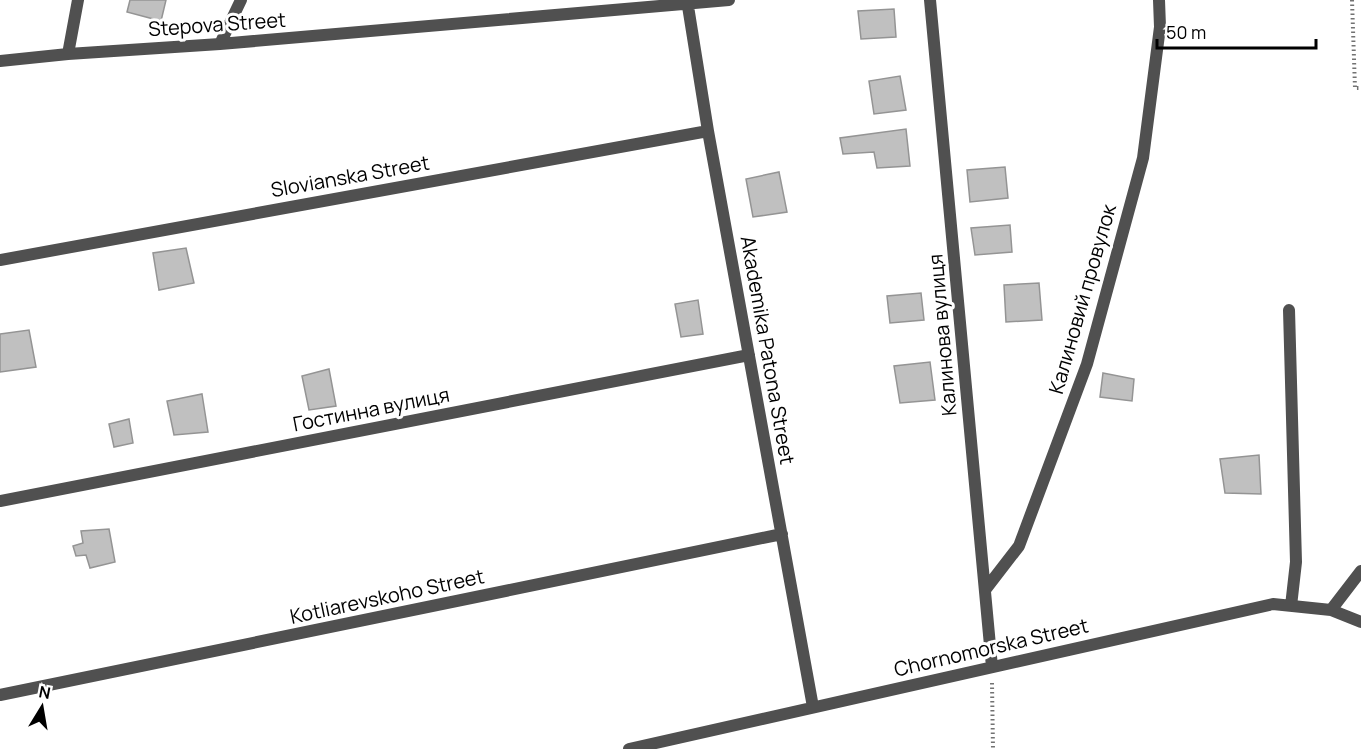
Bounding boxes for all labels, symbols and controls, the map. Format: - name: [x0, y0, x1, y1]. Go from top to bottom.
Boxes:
- street label: Stepova Street: [147, 6, 287, 42]
- scale bar: [1157, 12, 1316, 50]
- text: 50 m: [1166, 20, 1206, 44]
- street label: Slovianska Street: [269, 149, 431, 203]
- street label: Калиновий провулок: [1042, 200, 1122, 397]
- street label: Akademika Patona Street: [735, 234, 801, 466]
- street label: Калинова вулиця: [921, 253, 963, 417]
- street label: Гостинна вулиця: [290, 381, 452, 437]
- street label: Kotliarevskoho Street: [287, 562, 487, 630]
- street label: Chornomorska Street: [891, 611, 1091, 683]
- north arrow: [12, 677, 72, 737]
- text: N: [37, 680, 53, 704]

